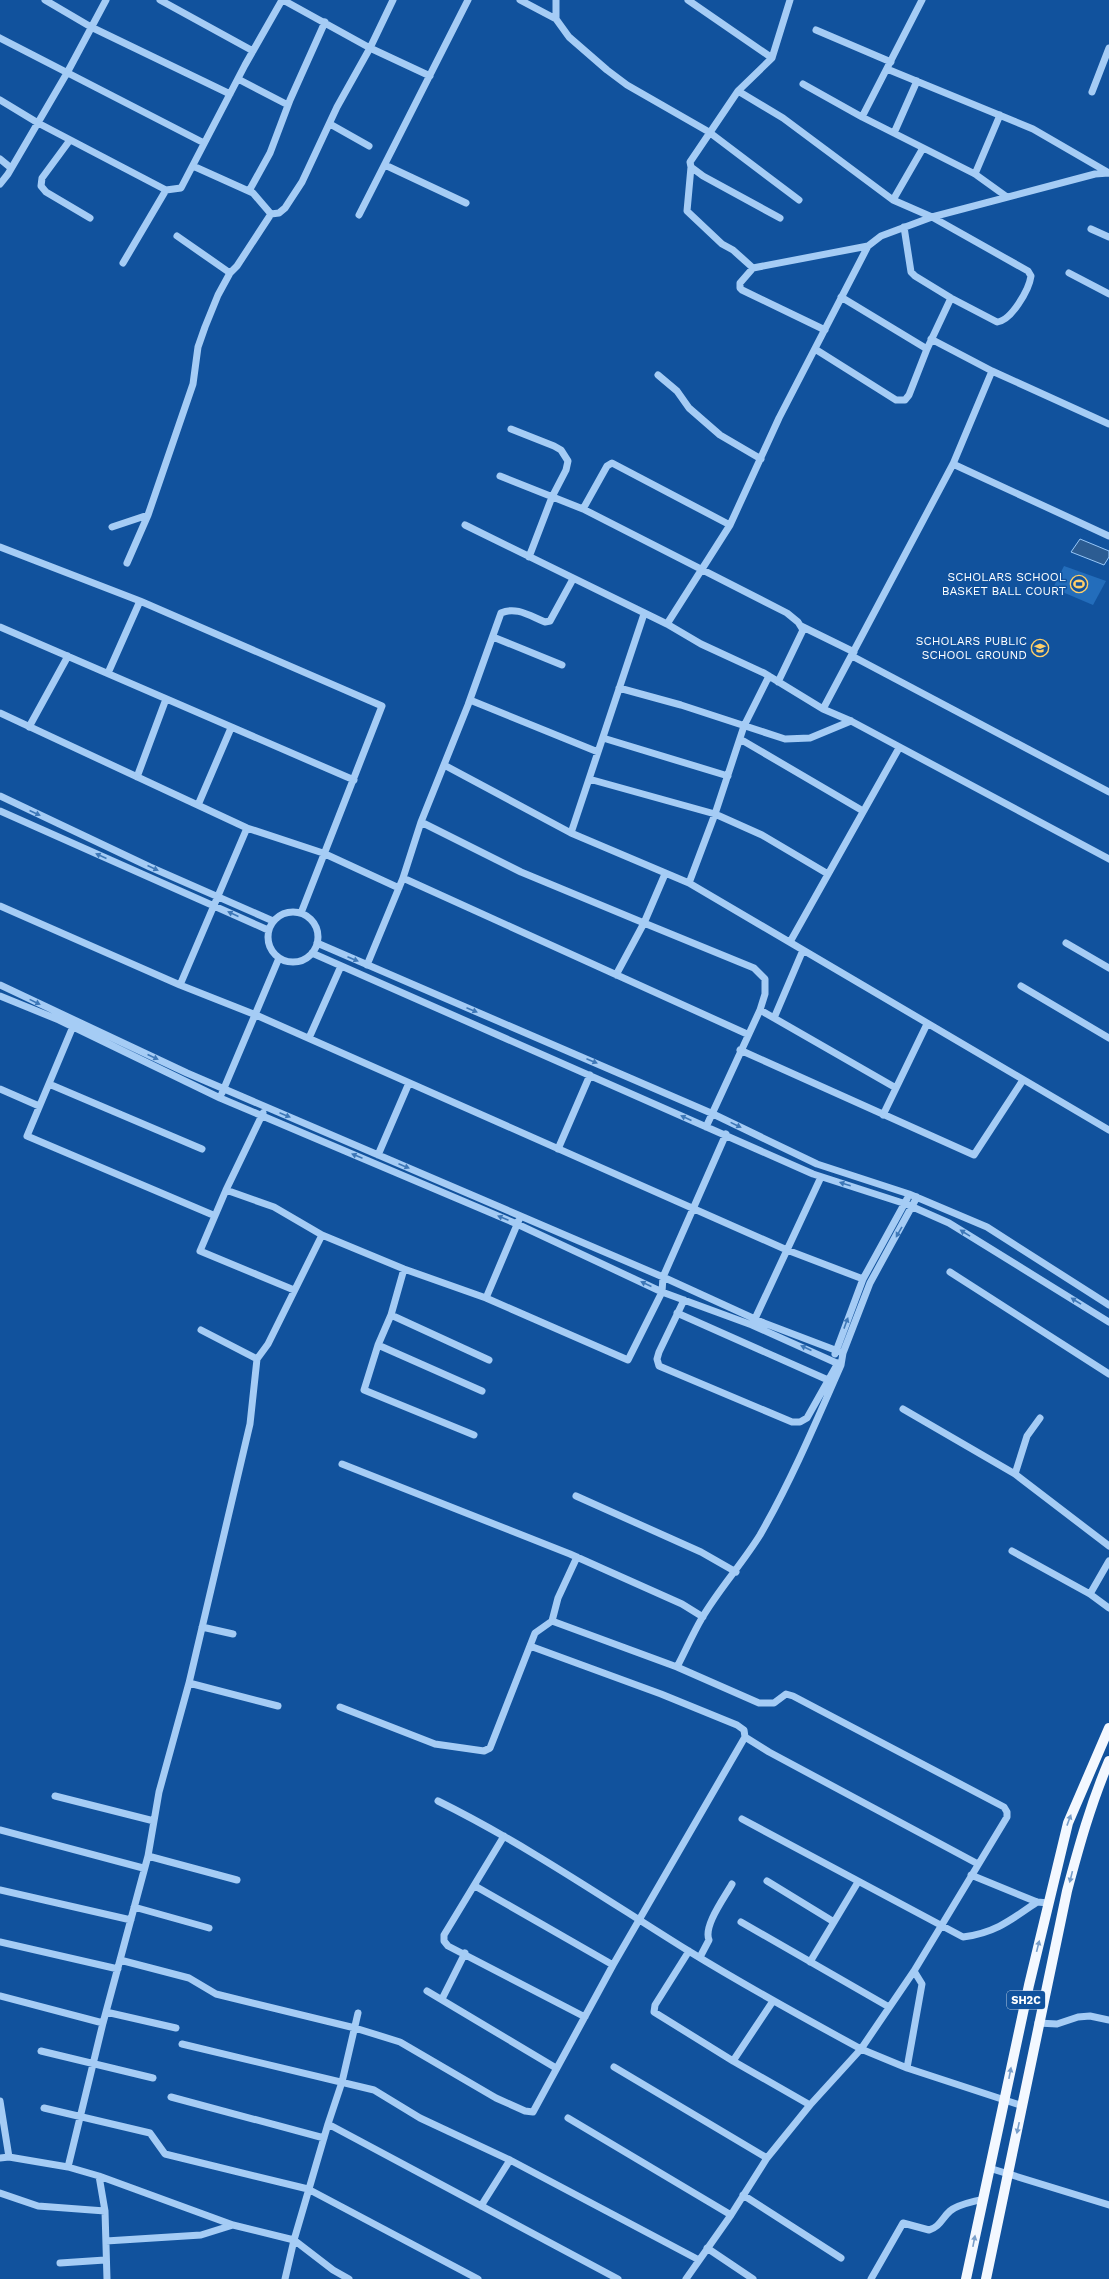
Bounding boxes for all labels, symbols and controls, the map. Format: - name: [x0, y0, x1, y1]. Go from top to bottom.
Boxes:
- place label: SCHOLARS SCHOOL BASKET BALL COURT: [942, 570, 1066, 598]
- sports icon: SCHOLARS SCHOOL BASKET BALL COURT: [1069, 574, 1089, 594]
- place label: SCHOLARS PUBLIC SCHOOL GROUND: [916, 634, 1027, 662]
- school or university icon: SCHOLARS PUBLIC SCHOOL GROUND: [1030, 638, 1050, 658]
- one-way arrow: [30, 810, 41, 816]
- one-way arrow: [95, 853, 107, 859]
- one-way arrow: [147, 865, 159, 871]
- one-way arrow: [227, 911, 238, 917]
- one-way arrow: [347, 956, 359, 962]
- one-way arrow: [29, 999, 41, 1005]
- one-way arrow: [467, 1007, 478, 1013]
- one-way arrow: [147, 1054, 158, 1060]
- one-way arrow: [586, 1059, 598, 1065]
- one-way arrow: [279, 1112, 290, 1118]
- one-way arrow: [681, 1115, 692, 1121]
- one-way arrow: [731, 1122, 742, 1128]
- one-way arrow: [351, 1153, 363, 1159]
- one-way arrow: [399, 1163, 410, 1169]
- one-way arrow: [839, 1181, 851, 1187]
- one-way arrow: [497, 1214, 509, 1220]
- one-way arrow: [896, 1226, 903, 1238]
- one-way arrow: [959, 1230, 971, 1237]
- one-way arrow: [641, 1281, 652, 1287]
- one-way arrow: [1070, 1298, 1082, 1305]
- one-way arrow: [844, 1317, 850, 1329]
- one-way arrow: [800, 1345, 812, 1351]
- one-way arrow: [1067, 1813, 1073, 1825]
- one-way arrow: [1068, 1872, 1074, 1884]
- one-way arrow: [1036, 1940, 1042, 1952]
- road number: SH2C: [1007, 1991, 1045, 2009]
- one-way arrow: [1008, 2067, 1014, 2079]
- one-way arrow: [1015, 2122, 1021, 2134]
- one-way arrow: [971, 2235, 977, 2247]

